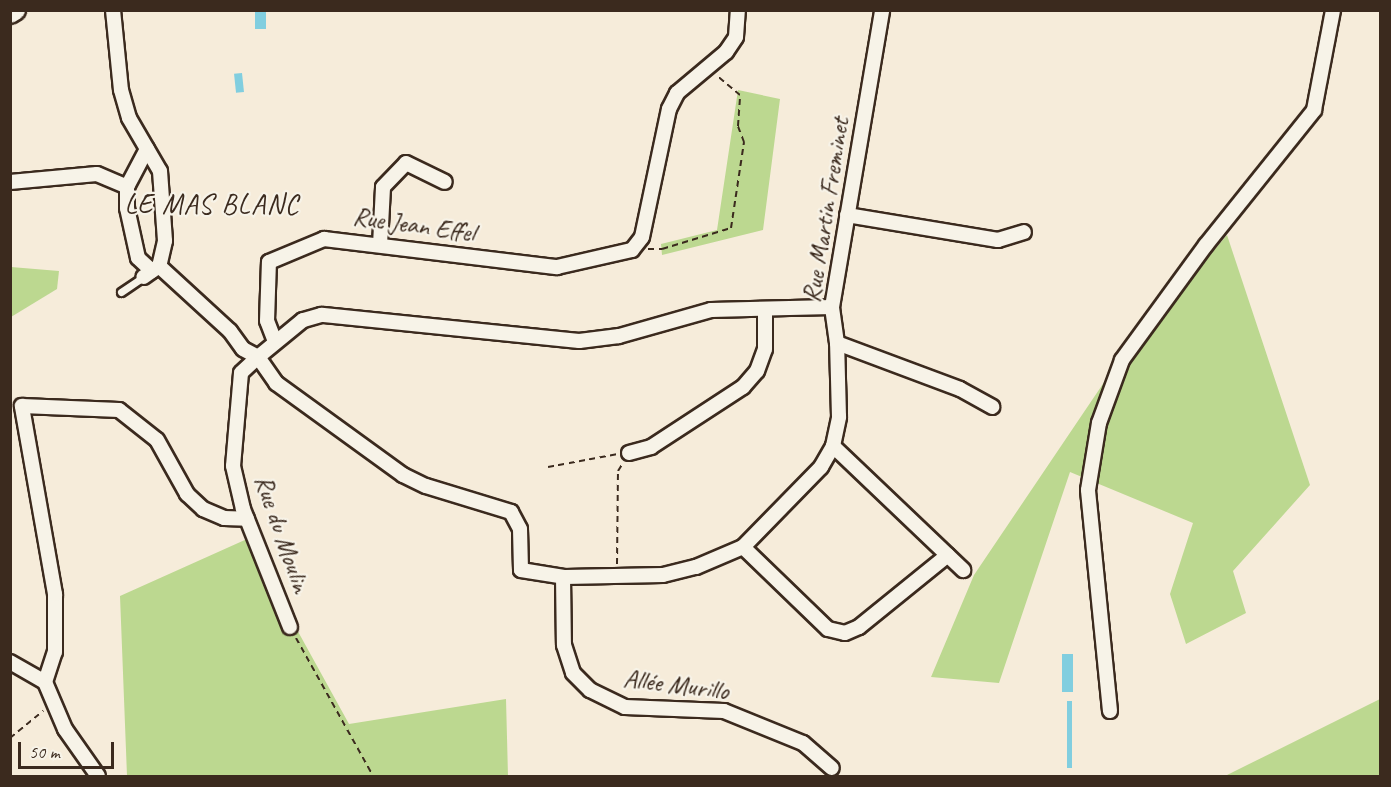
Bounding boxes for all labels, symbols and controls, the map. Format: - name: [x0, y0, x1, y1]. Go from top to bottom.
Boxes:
- street label: Rue Martin Freminet: [796, 115, 856, 305]
- district label: LE MAS BLANC: [125, 187, 299, 221]
- street label: Rue Jean Effel: [351, 201, 477, 249]
- street label: Rue du Moulin: [247, 471, 317, 597]
- street label: Allée Murillo: [622, 663, 730, 707]
- scale bar: [21, 730, 117, 768]
- text: 50 m: [29, 741, 60, 763]

